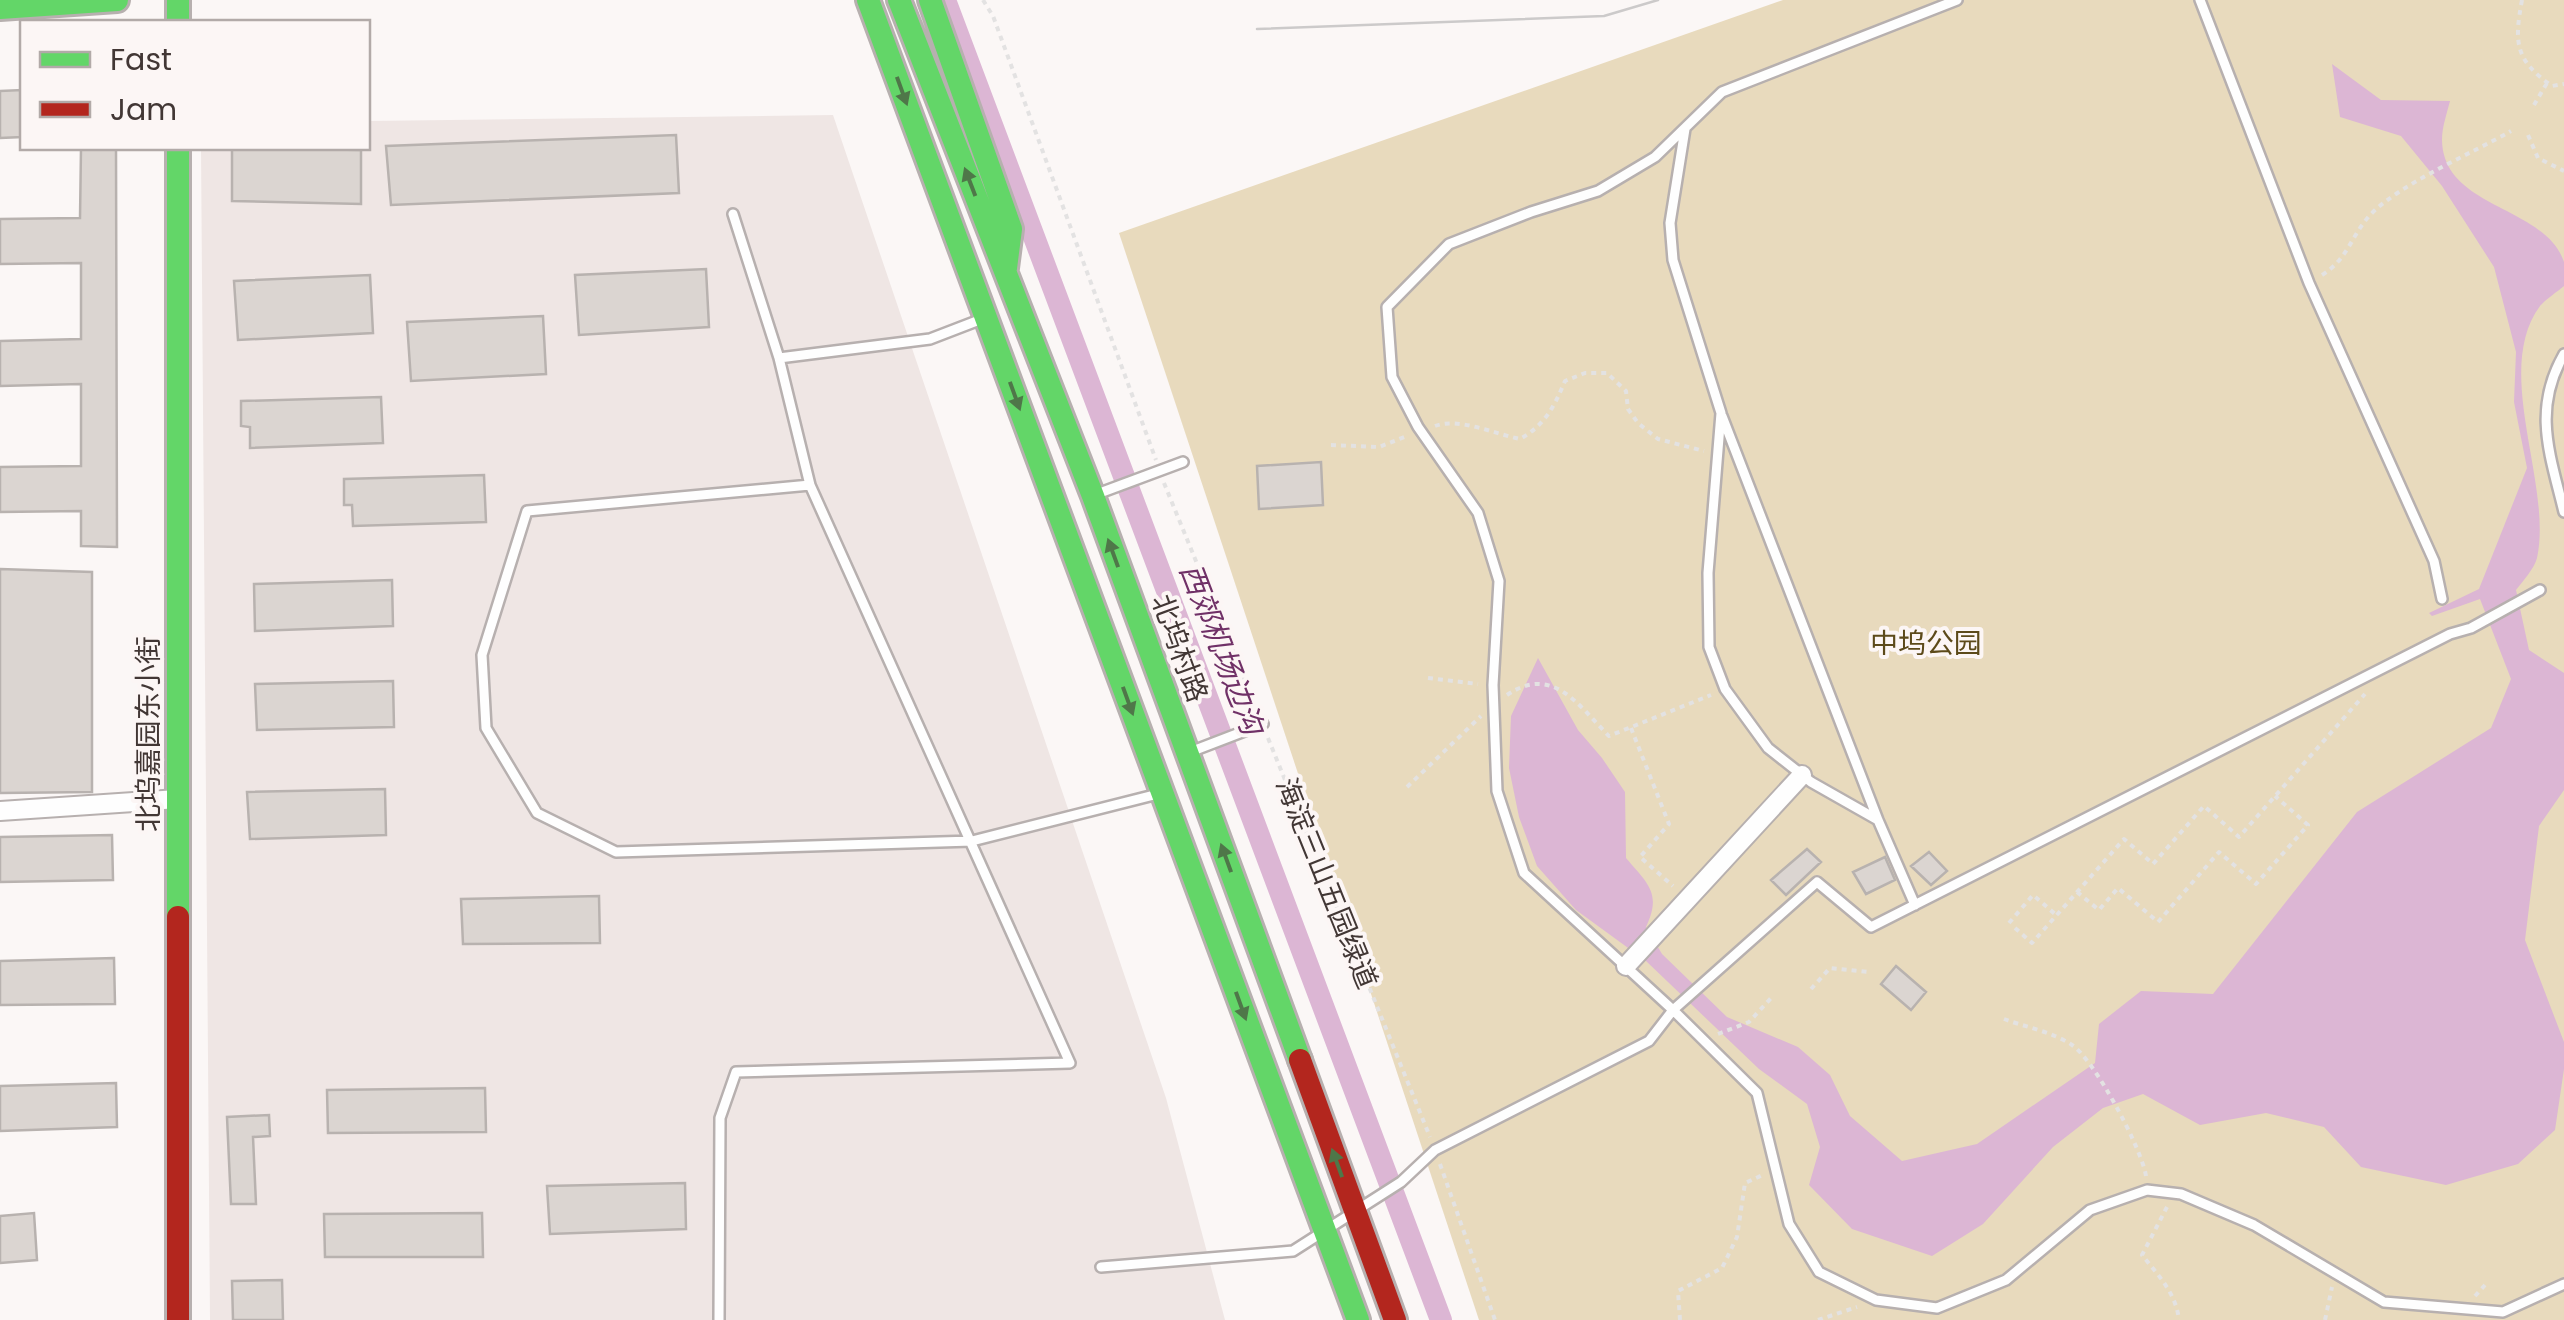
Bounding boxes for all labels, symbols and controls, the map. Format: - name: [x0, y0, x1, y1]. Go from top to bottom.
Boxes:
- legend: [20, 20, 370, 150]
- text: Fast: [110, 38, 172, 81]
- one-way arrow: [895, 77, 910, 107]
- text: Jam: [110, 88, 177, 131]
- one-way arrow: [962, 167, 977, 197]
- one-way arrow: [1008, 381, 1024, 411]
- one-way arrow: [1105, 537, 1120, 567]
- water label: 西郊机场边沟: [1169, 557, 1275, 743]
- street label: 北坞村路: [1142, 589, 1217, 707]
- park label: 中坞公园: [1870, 624, 1982, 663]
- street label: 北坞嘉园东小街: [129, 636, 168, 832]
- one-way arrow: [1121, 686, 1136, 716]
- street label: 海淀三山五园绿道: [1266, 772, 1387, 994]
- one-way arrow: [1217, 842, 1233, 872]
- one-way arrow: [1234, 991, 1250, 1021]
- one-way arrow: [1329, 1147, 1344, 1177]

